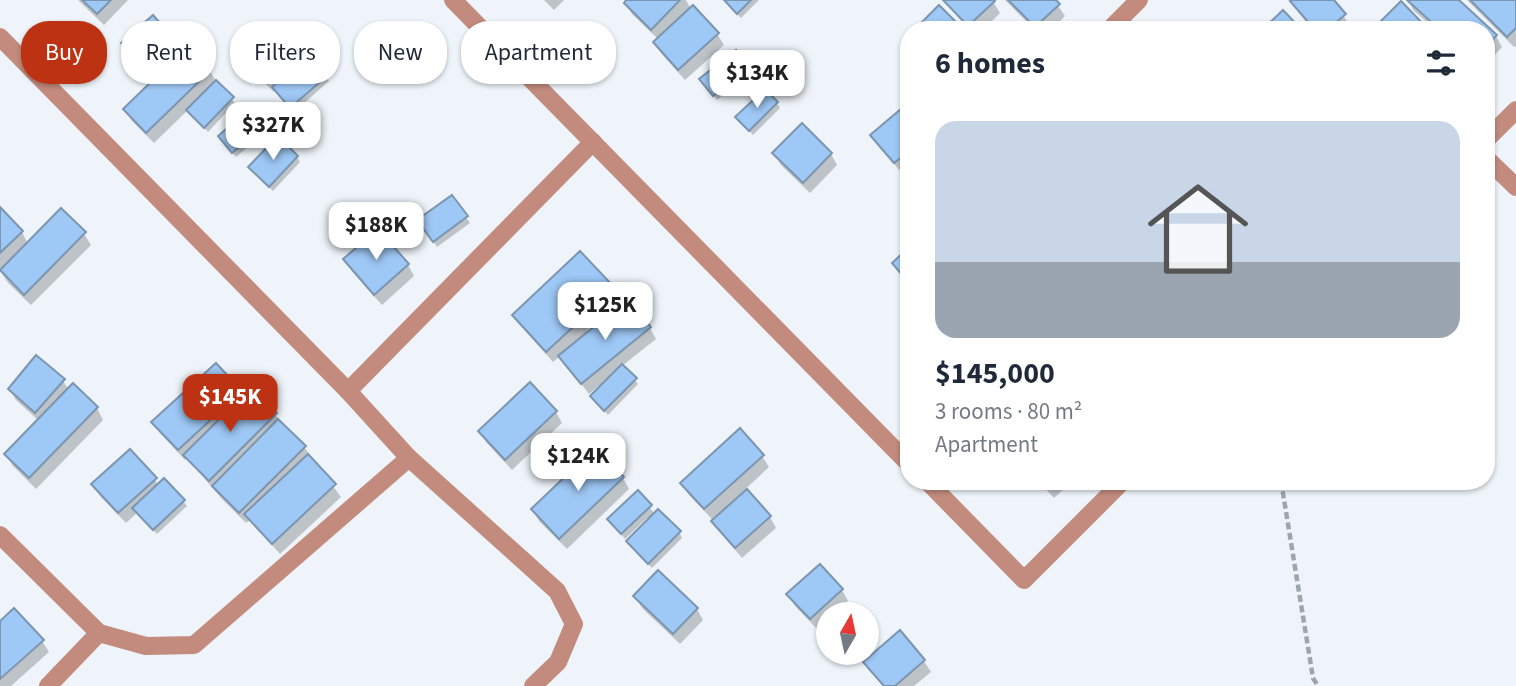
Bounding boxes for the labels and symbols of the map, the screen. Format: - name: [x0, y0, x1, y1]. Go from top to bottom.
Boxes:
- pin: $134K: [708, 50, 806, 110]
- pin: $327K: [224, 102, 322, 162]
- pin: $188K: [327, 202, 425, 262]
- pin: $125K: [556, 282, 654, 342]
- pin: $145K: [181, 374, 279, 434]
- pin: $124K: [529, 434, 627, 493]
- north arrow: [816, 602, 878, 665]

